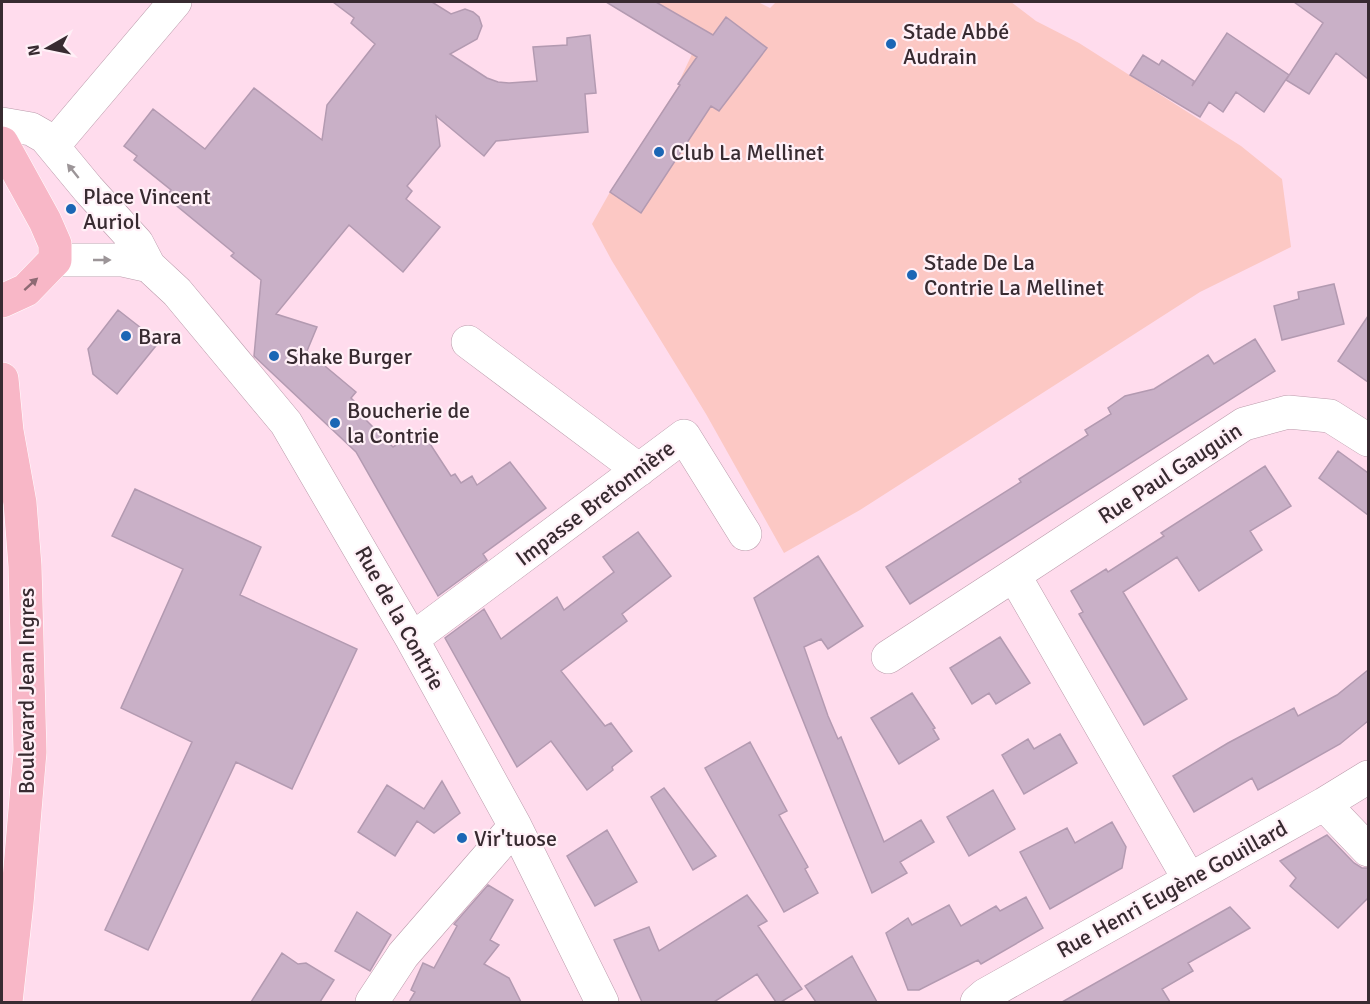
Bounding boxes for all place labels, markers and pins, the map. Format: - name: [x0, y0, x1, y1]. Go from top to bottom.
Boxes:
- place label: Stade Abbé Audrain: [903, 18, 1009, 70]
- marker: Stade Abbé Audrain: [884, 37, 898, 51]
- place label: Club La Mellinet: [671, 139, 825, 166]
- marker: Club La Mellinet: [652, 145, 666, 159]
- place label: Place Vincent Auriol: [83, 183, 211, 235]
- marker: Place Vincent Auriol: [64, 202, 78, 216]
- place label: Stade De La Contrie La Mellinet: [924, 249, 1104, 301]
- marker: Stade De La Contrie La Mellinet: [905, 268, 919, 282]
- place label: Bara: [138, 323, 182, 350]
- marker: Bara: [119, 329, 133, 343]
- place label: Shake Burger: [286, 343, 412, 370]
- marker: Shake Burger: [267, 349, 281, 363]
- place label: Boucherie de la Contrie: [347, 397, 470, 449]
- marker: Boucherie de la Contrie: [328, 416, 342, 430]
- place label: Vir'tuose: [474, 825, 557, 852]
- marker: Vir'tuose: [455, 831, 469, 845]

